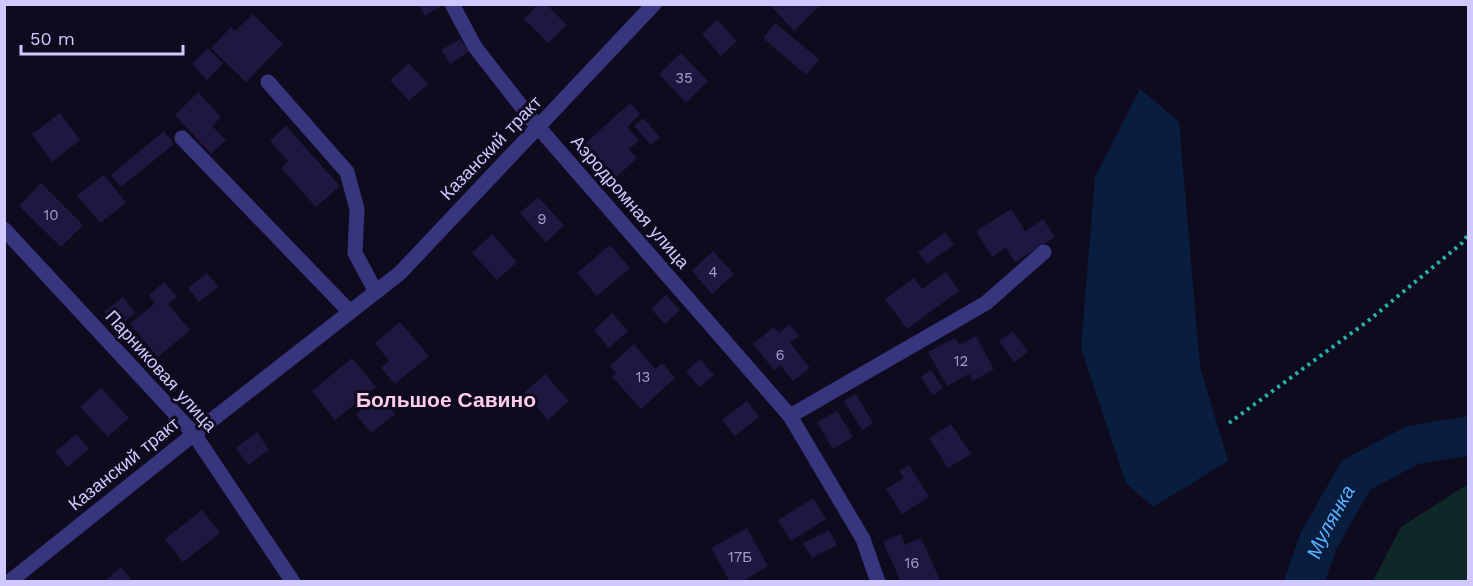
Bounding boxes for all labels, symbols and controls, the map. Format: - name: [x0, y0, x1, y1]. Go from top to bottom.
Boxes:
- scale bar: [21, 18, 183, 56]
- text: 50 m: [30, 28, 75, 49]
- house number: 35: [675, 69, 693, 87]
- street label: Казанский тракт: [436, 91, 546, 204]
- street label: Аэродромная улица: [567, 131, 695, 273]
- house number: 10: [43, 206, 59, 224]
- house number: 9: [537, 210, 547, 228]
- house number: 4: [708, 263, 718, 281]
- street label: Парниковая улица: [101, 306, 222, 436]
- house number: 6: [775, 346, 785, 364]
- house number: 12: [954, 352, 968, 370]
- house number: 13: [636, 368, 650, 386]
- district label: Большое Савино: [356, 387, 536, 412]
- street label: Казанский тракт: [64, 413, 183, 515]
- water label: Мулянка: [1301, 481, 1360, 562]
- house number: 17Б: [728, 548, 752, 566]
- house number: 16: [905, 554, 919, 572]

